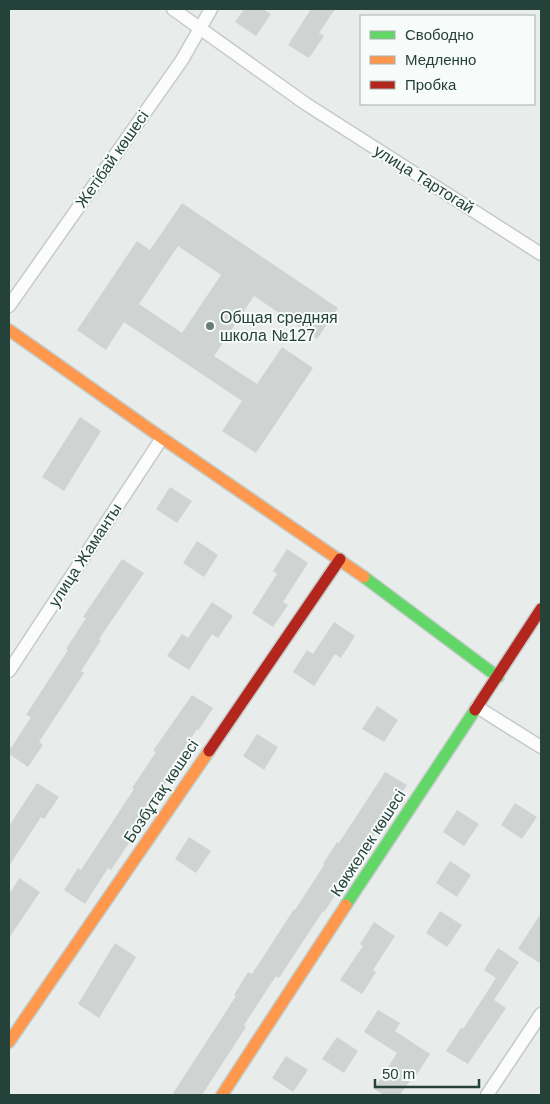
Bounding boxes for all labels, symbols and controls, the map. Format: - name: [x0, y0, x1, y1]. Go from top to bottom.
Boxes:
- legend: [360, 15, 535, 105]
- text: Свободно: [405, 26, 474, 43]
- text: Медленно: [405, 51, 476, 68]
- text: Пробка: [405, 76, 457, 93]
- street label: Жетібай көшесі: [72, 107, 152, 211]
- street label: улица Тартогай: [371, 142, 477, 216]
- place label: Общая средняя школа №127: [220, 309, 338, 344]
- marker: Общая средняя школа №127: [204, 320, 216, 332]
- street label: улица Жаманты: [45, 500, 125, 610]
- street label: Бозбұтақ көшесі: [120, 736, 202, 846]
- street label: Көкжелек көшесі: [327, 787, 409, 899]
- scale bar: [375, 1056, 479, 1088]
- text: 50 m: [382, 1065, 415, 1082]

